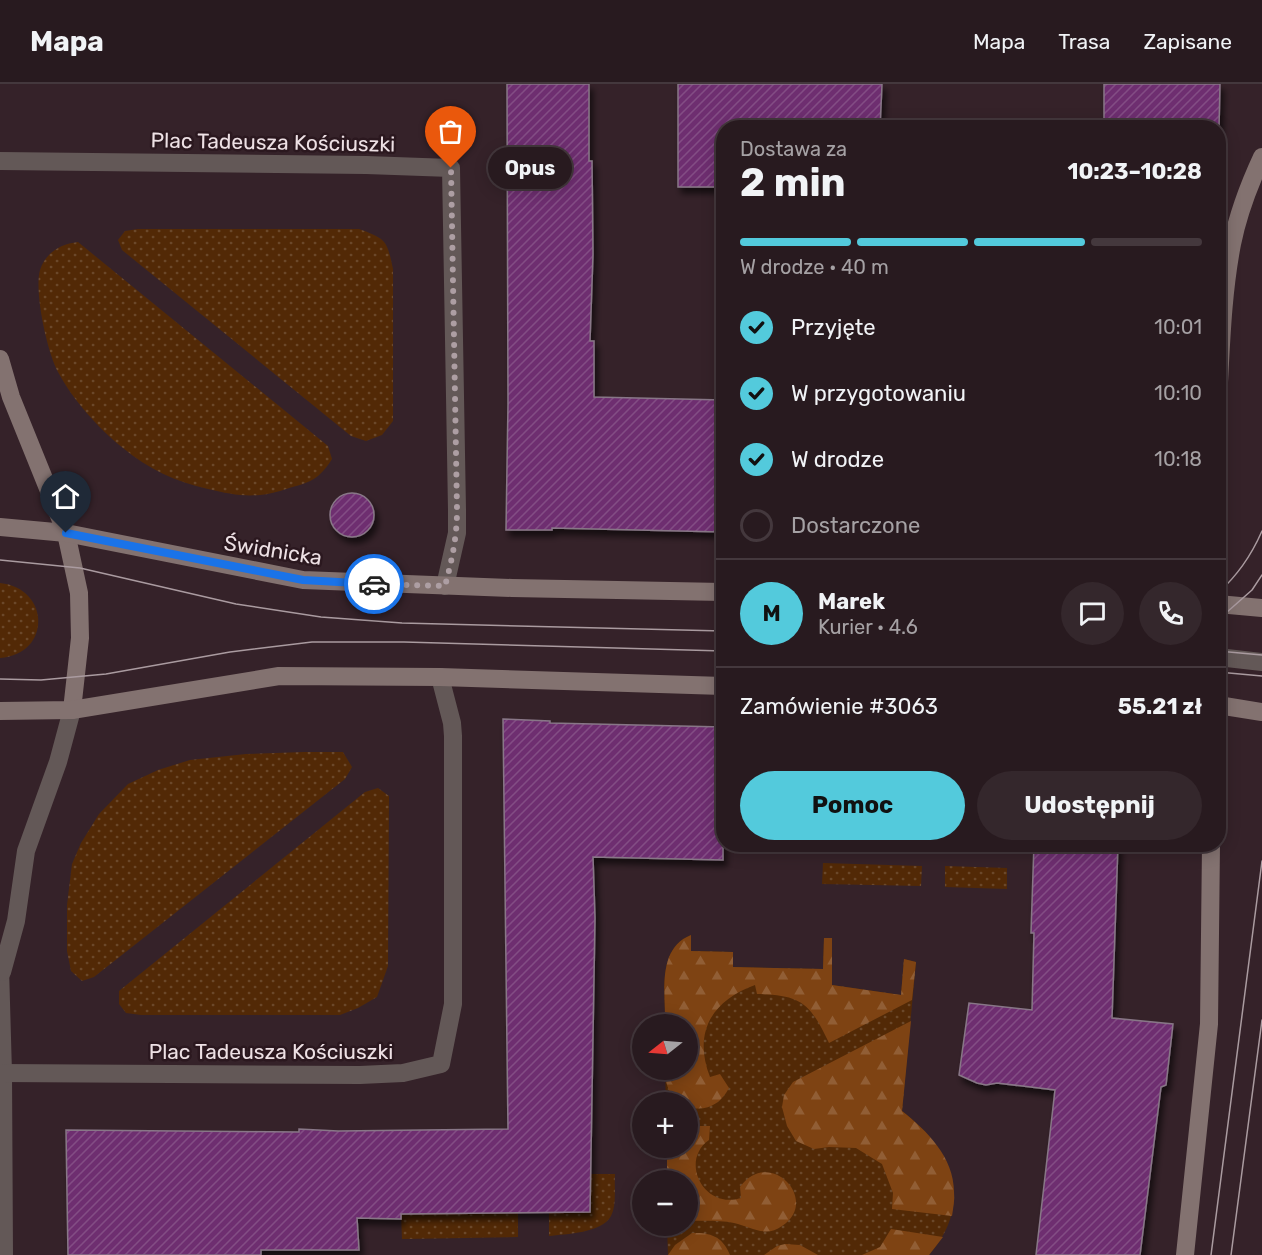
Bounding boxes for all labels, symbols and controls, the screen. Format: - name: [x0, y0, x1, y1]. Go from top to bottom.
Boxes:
- text: Mapa: [30, 25, 104, 58]
- text: Mapa: [973, 29, 1025, 54]
- text: Trasa: [1058, 29, 1110, 54]
- text: Zapisane: [1143, 29, 1232, 54]
- pin: [425, 106, 476, 168]
- icon: bag: [434, 115, 467, 148]
- street label: Plac Tadeusza Kościuszki: [150, 127, 396, 157]
- text: Dostawa za: [740, 137, 847, 161]
- callout: Opus: [487, 147, 571, 189]
- text: Opus: [505, 156, 555, 180]
- text: 10:23–10:28: [1067, 158, 1202, 185]
- text: 2 min: [740, 160, 846, 206]
- text: W drodze · 40 m: [740, 255, 889, 279]
- icon: check: [740, 311, 773, 344]
- text: Przyjęte: [791, 314, 876, 341]
- text: 10:01: [1154, 315, 1202, 339]
- icon: check: [740, 377, 773, 410]
- text: W przygotowaniu: [791, 380, 966, 407]
- text: 10:10: [1154, 381, 1202, 405]
- icon: check: [740, 443, 773, 476]
- text: W drodze: [791, 446, 884, 473]
- text: 10:18: [1154, 447, 1202, 471]
- pin: [40, 471, 91, 533]
- icon: home: [49, 480, 82, 513]
- text: Dostarczone: [791, 512, 920, 539]
- street label: Świdnicka: [222, 530, 324, 570]
- courier: [344, 554, 404, 614]
- icon: car: [358, 568, 391, 601]
- button: chat: [1061, 582, 1124, 645]
- button: phone: [1139, 582, 1202, 645]
- text: Marek: [818, 588, 885, 615]
- text: M: [762, 600, 781, 627]
- text: Kurier · 4.6: [818, 615, 918, 639]
- text: Zamówienie #3063: [740, 693, 938, 720]
- text: 55.21 zł: [1118, 693, 1202, 720]
- button: Pomoc: [740, 771, 965, 840]
- button: Udostępnij: [977, 771, 1202, 840]
- north arrow: [632, 1014, 698, 1080]
- map controls: [632, 1014, 698, 1236]
- street label: Plac Tadeusza Kościuszki: [149, 1039, 393, 1064]
- button: +: [632, 1092, 698, 1158]
- button: −: [632, 1170, 698, 1236]

